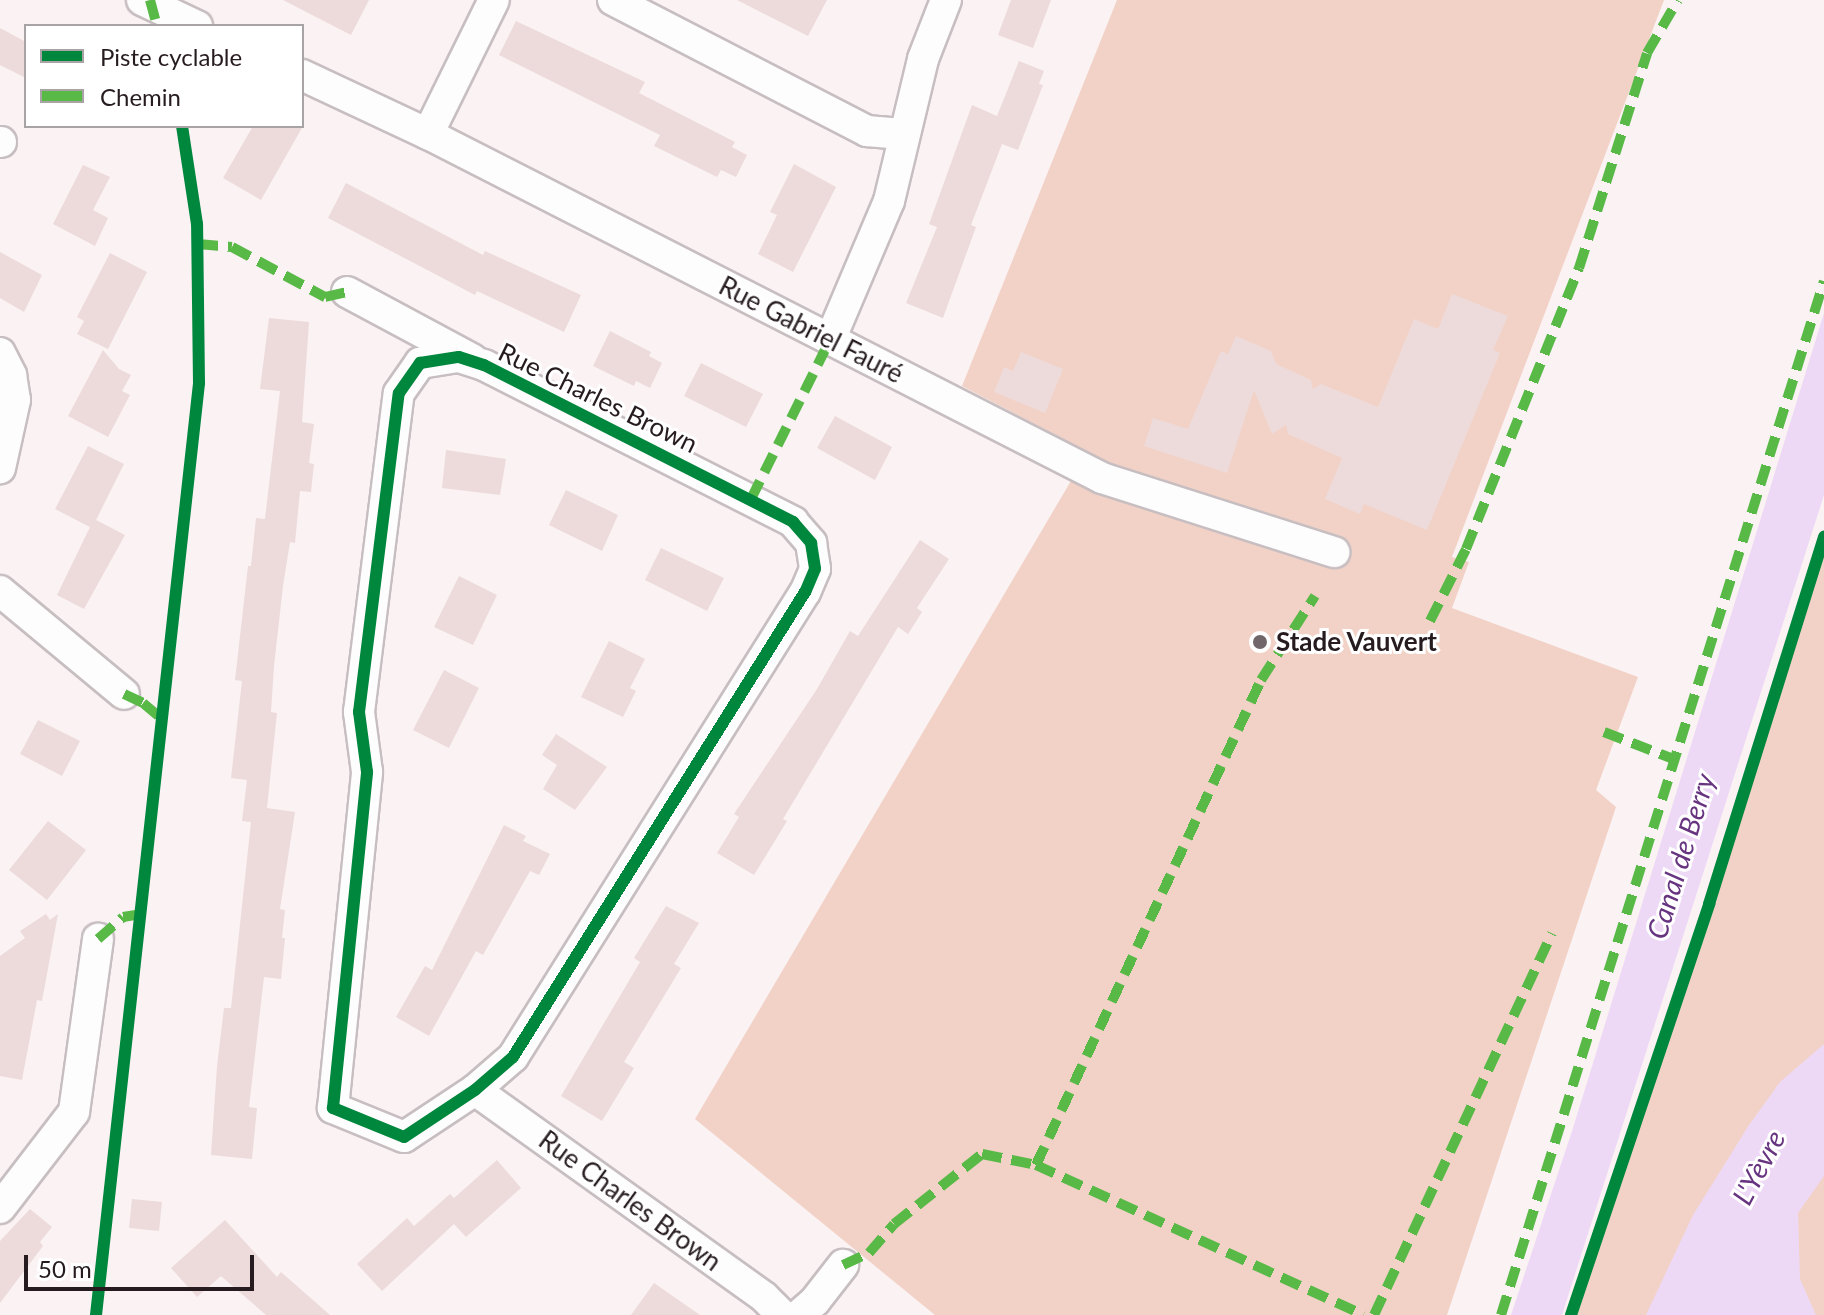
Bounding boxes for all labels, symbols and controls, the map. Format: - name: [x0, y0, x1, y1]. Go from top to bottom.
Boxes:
- legend: [24, 24, 304, 128]
- text: Piste cyclable: [100, 42, 242, 71]
- text: Chemin: [100, 82, 181, 111]
- street label: Rue Gabriel Fauré: [714, 270, 908, 390]
- street label: Rue Charles Brown: [493, 336, 703, 460]
- place label: Stade Vauvert: [1276, 626, 1438, 658]
- marker: Stade Vauvert: [1251, 633, 1269, 651]
- water label: Canal de Berry: [1639, 769, 1721, 943]
- street label: Rue Charles Brown: [533, 1124, 727, 1278]
- water label: L'Yèvre: [1725, 1124, 1791, 1210]
- scale bar: [28, 1239, 258, 1289]
- text: 50 m: [38, 1254, 92, 1283]

